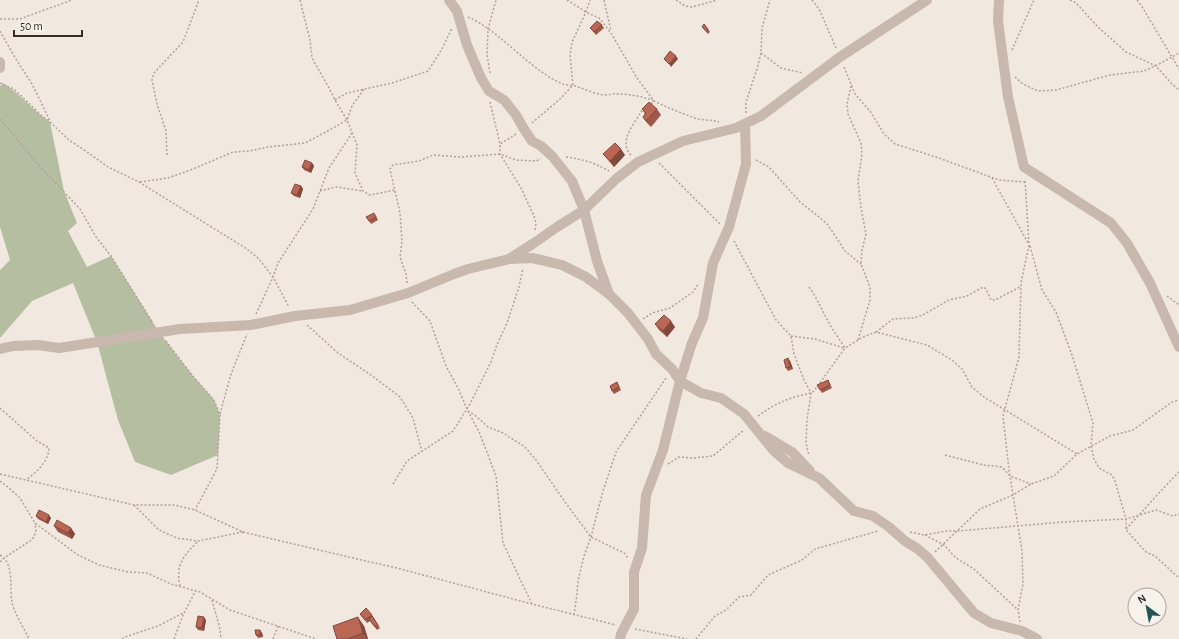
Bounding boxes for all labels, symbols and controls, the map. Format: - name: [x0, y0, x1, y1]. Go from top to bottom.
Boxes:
- scale bar: [14, 12, 82, 38]
- text: 50 m: [20, 20, 43, 32]
- north arrow: [1127, 587, 1167, 627]
- text: N: [1136, 592, 1148, 606]

